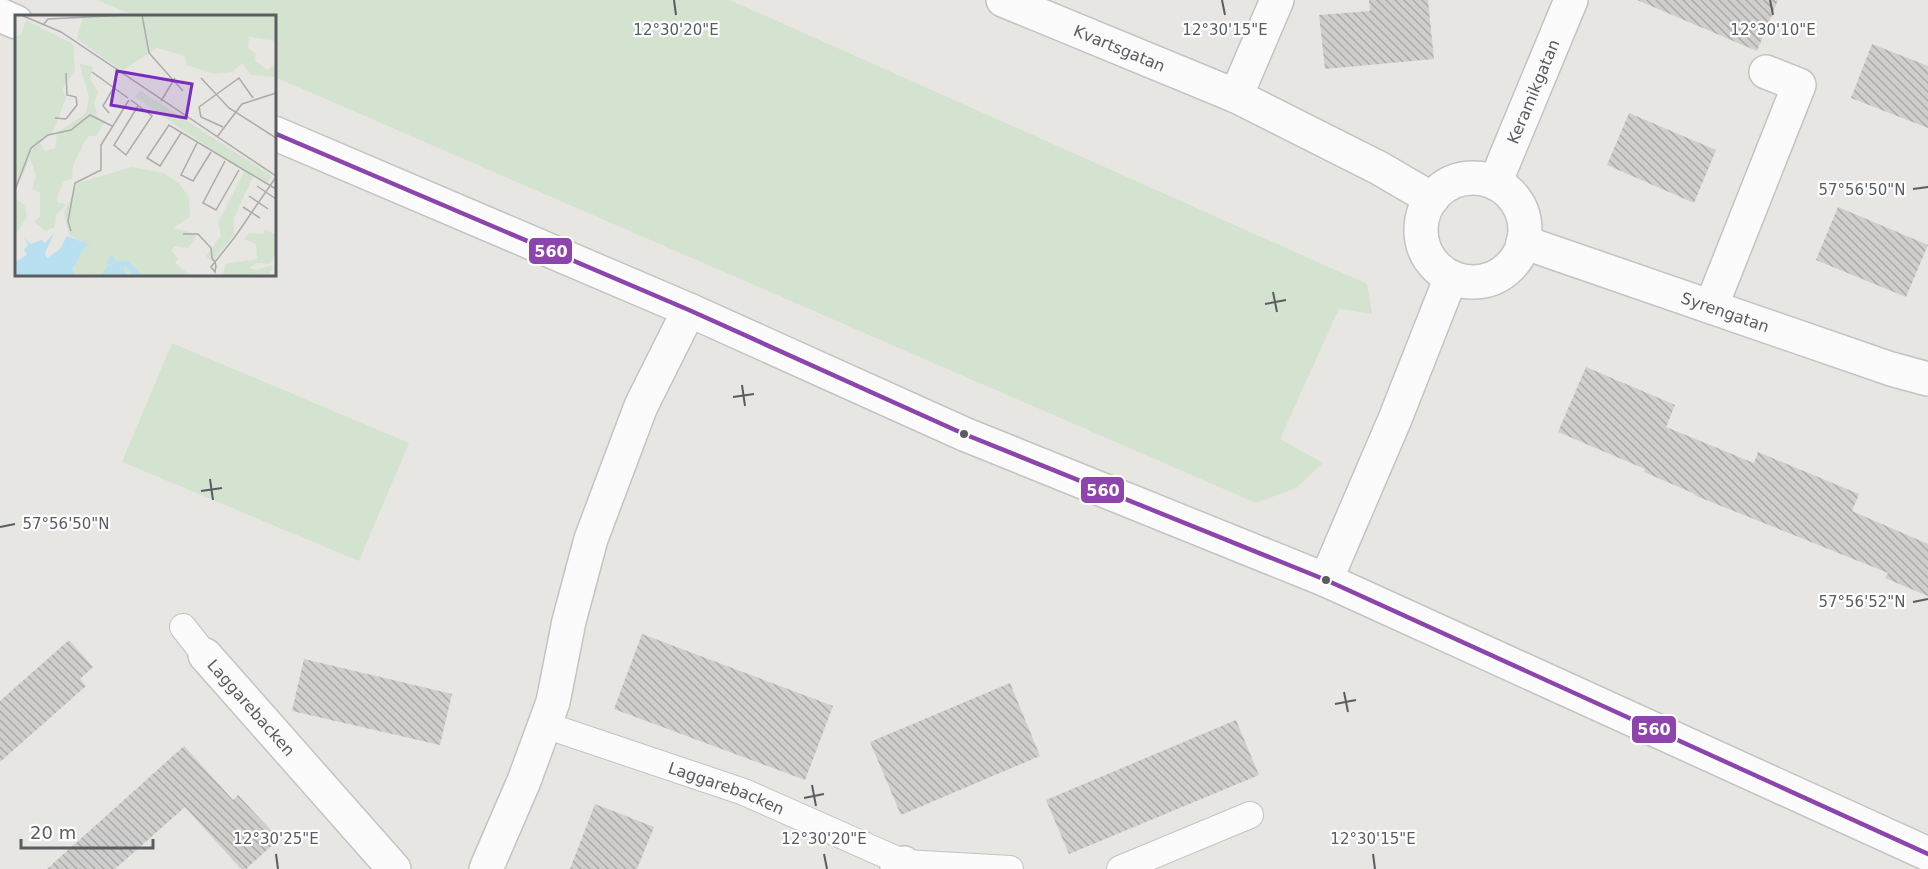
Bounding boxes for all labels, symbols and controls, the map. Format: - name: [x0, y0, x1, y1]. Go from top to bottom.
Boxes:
- inset map: [15, 15, 276, 276]
- text: 12°30'20"E: [633, 21, 719, 39]
- street label: Kvartsgatan: [1071, 21, 1168, 76]
- text: 12°30'15"E: [1182, 21, 1268, 39]
- text: 12°30'10"E: [1730, 21, 1816, 39]
- street label: Keramikgatan: [1503, 37, 1564, 147]
- text: 57°56'50"N: [1818, 181, 1906, 199]
- line badge: 560: [528, 237, 573, 265]
- text: 560: [534, 242, 568, 261]
- street label: Syrengatan: [1679, 288, 1772, 336]
- unlabelled marker: [958, 428, 970, 440]
- line badge: 560: [1080, 476, 1125, 504]
- text: 560: [1086, 481, 1120, 500]
- text: 57°56'50"N: [22, 515, 110, 533]
- unlabelled marker: [1320, 574, 1332, 586]
- text: 57°56'52"N: [1818, 593, 1906, 611]
- street label: Laggarebacken: [203, 656, 299, 760]
- line badge: 560: [1631, 715, 1677, 744]
- text: 560: [1637, 720, 1671, 739]
- street label: Laggarebacken: [666, 758, 787, 819]
- scale bar: [21, 812, 153, 850]
- text: 20 m: [30, 822, 76, 843]
- text: 12°30'25"E: [233, 830, 319, 848]
- text: 12°30'20"E: [781, 830, 867, 848]
- text: 12°30'15"E: [1330, 830, 1416, 848]

